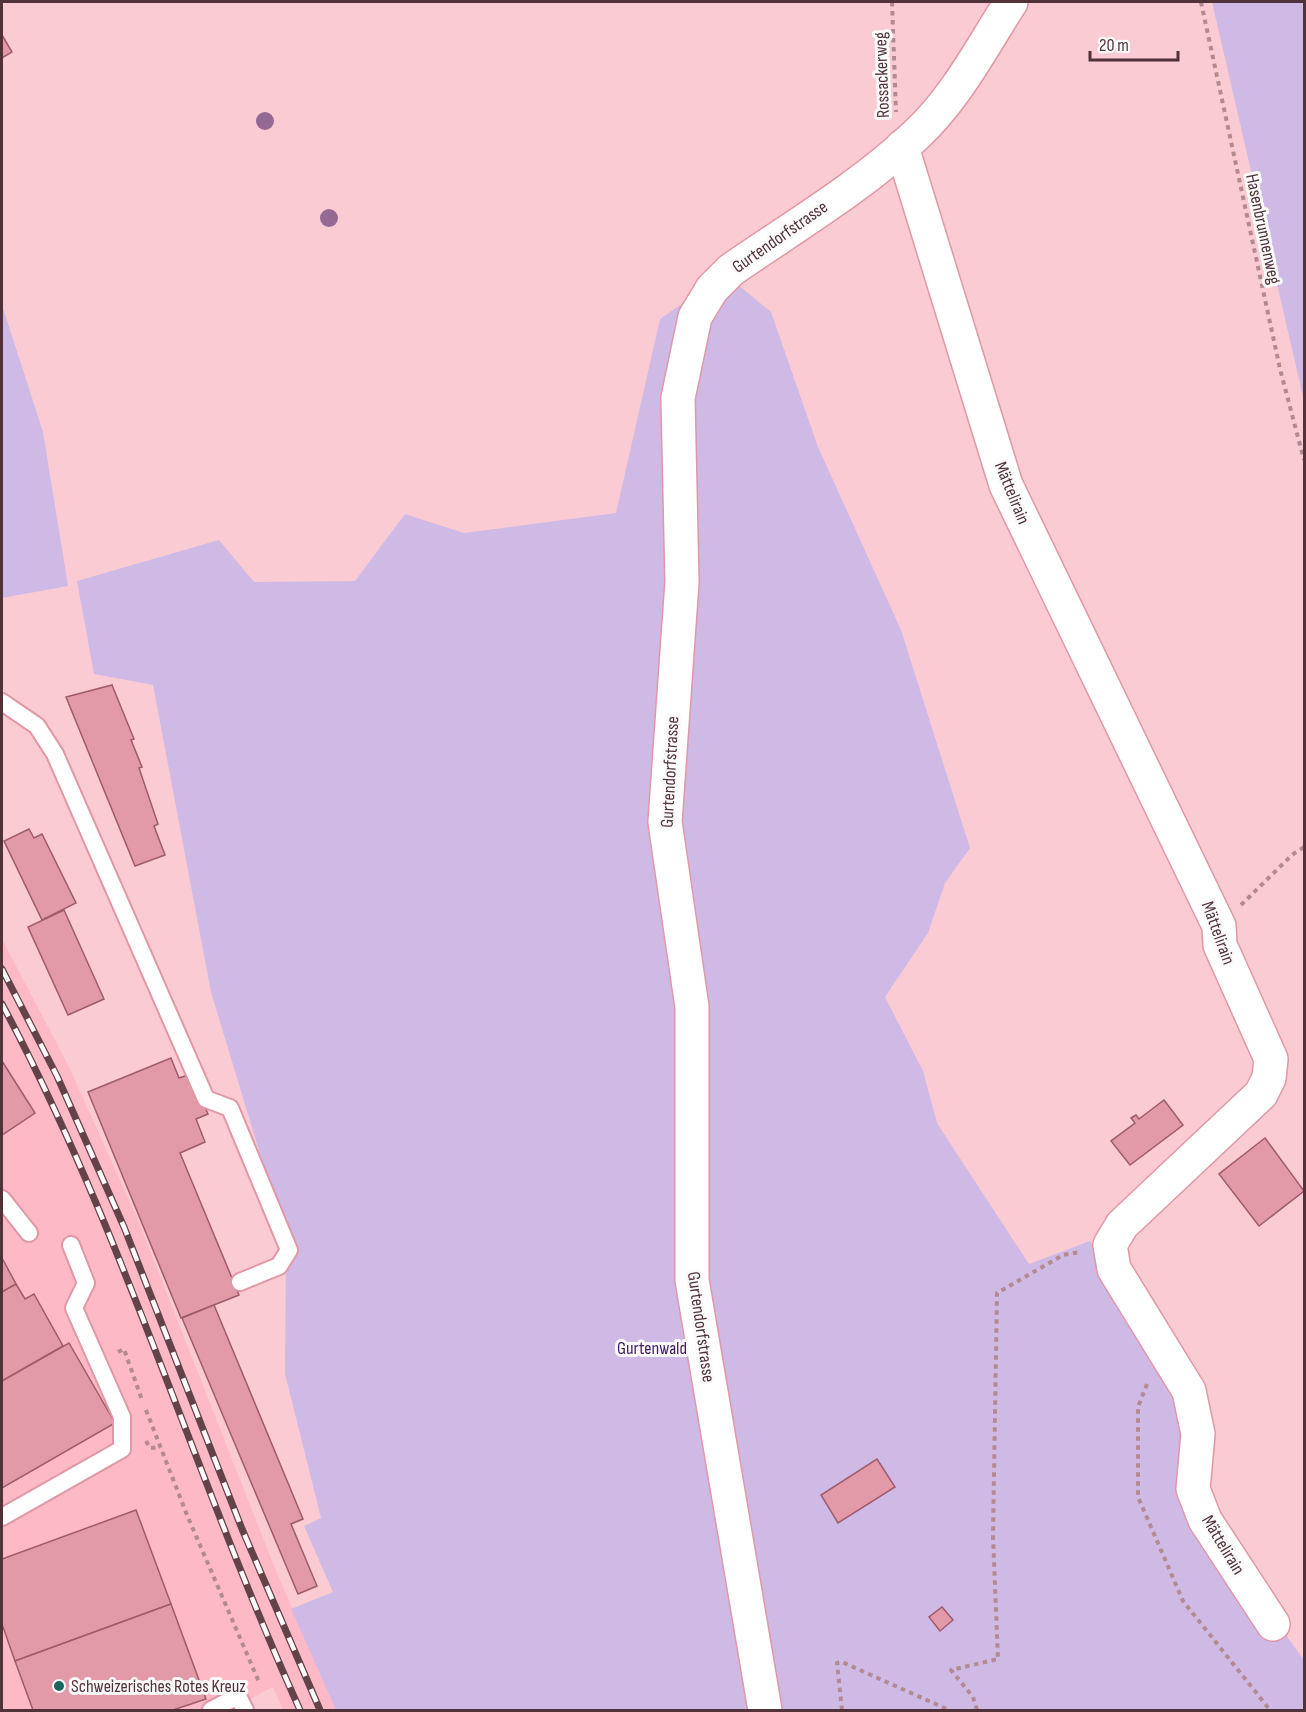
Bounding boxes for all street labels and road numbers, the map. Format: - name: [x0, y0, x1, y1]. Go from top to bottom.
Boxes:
- street label: Rossackerweg: [870, 32, 894, 118]
- street label: Hasenbrunnenweg: [1241, 172, 1285, 286]
- street label: Gurtendorfstrasse: [728, 196, 832, 278]
- street label: Mättelirain: [990, 459, 1034, 527]
- street label: Gurtendorfstrasse: [657, 716, 683, 828]
- street label: Mättelirain: [1197, 899, 1239, 967]
- street label: Gurtendorfstrasse: [683, 1270, 719, 1384]
- street label: Mättelirain: [1197, 1511, 1249, 1579]

